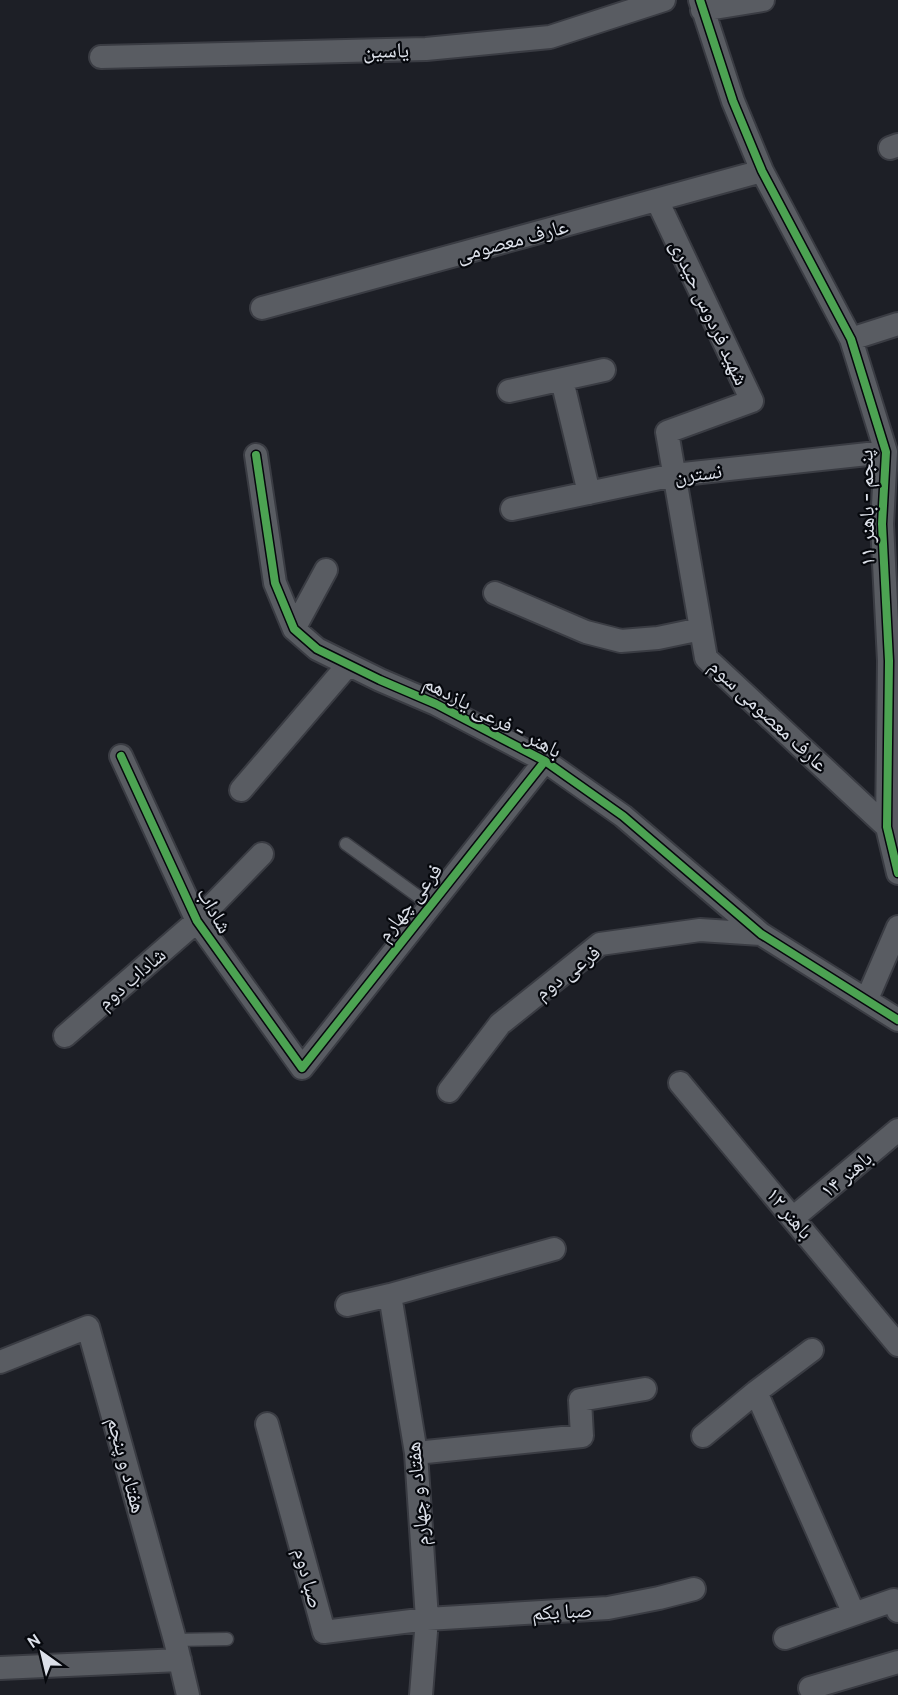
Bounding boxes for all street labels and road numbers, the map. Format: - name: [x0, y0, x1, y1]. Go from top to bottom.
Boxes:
- street label: یاسین: [363, 37, 409, 64]
- street label: عارف معصومی: [453, 213, 571, 268]
- street label: شهید فردوس حیدری: [664, 235, 755, 389]
- street label: پنجم - باهنر ۱۱: [852, 449, 882, 567]
- street label: نسترن: [673, 458, 723, 488]
- street label: عارف معصومی سوم: [703, 653, 834, 778]
- street label: باهنر - فرعی یازدهم: [419, 669, 566, 765]
- street label: فرعی چهارم: [371, 858, 449, 947]
- street label: شاداب: [192, 883, 238, 937]
- street label: فرعی دوم: [529, 939, 606, 1006]
- street label: شاداب دوم: [92, 941, 172, 1016]
- street label: باهنر ۱۴: [815, 1145, 877, 1203]
- street label: باهنر ۱۲: [761, 1182, 819, 1244]
- street label: هفتاد و پنجم: [100, 1414, 152, 1516]
- street label: هفتاد و چهارم: [400, 1441, 436, 1547]
- street label: صبا دوم: [287, 1545, 329, 1611]
- street label: صبا یکم: [531, 1597, 593, 1627]

